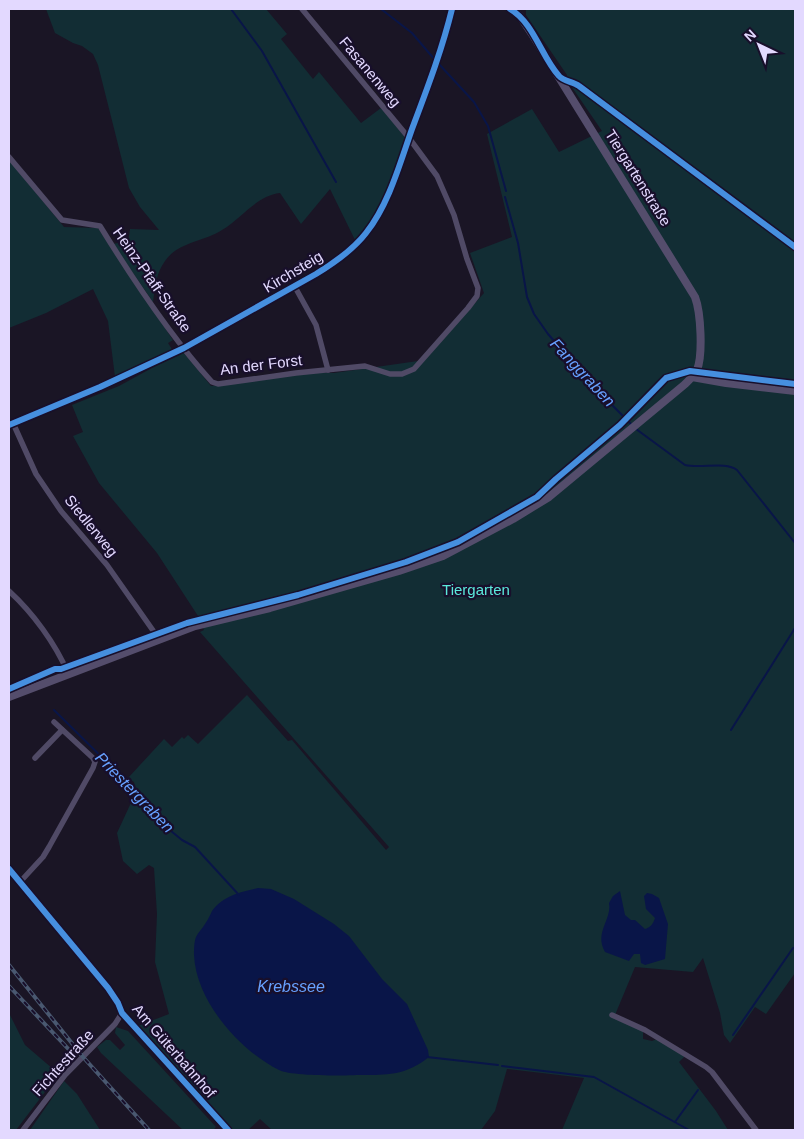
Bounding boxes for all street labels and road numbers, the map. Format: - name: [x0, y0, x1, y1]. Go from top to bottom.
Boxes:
- street label: Fasanenweg: [336, 33, 405, 110]
- street label: Tiergartenstraße: [602, 126, 675, 229]
- street label: Heinz-Pfaff-Straße: [110, 224, 195, 335]
- street label: Kirchsteig: [260, 247, 325, 296]
- street label: An der Forst: [219, 351, 304, 378]
- street label: Siedlerweg: [61, 491, 121, 560]
- street label: Am Güterbahnhof: [129, 1000, 220, 1102]
- street label: Fichtestraße: [28, 1026, 97, 1099]

